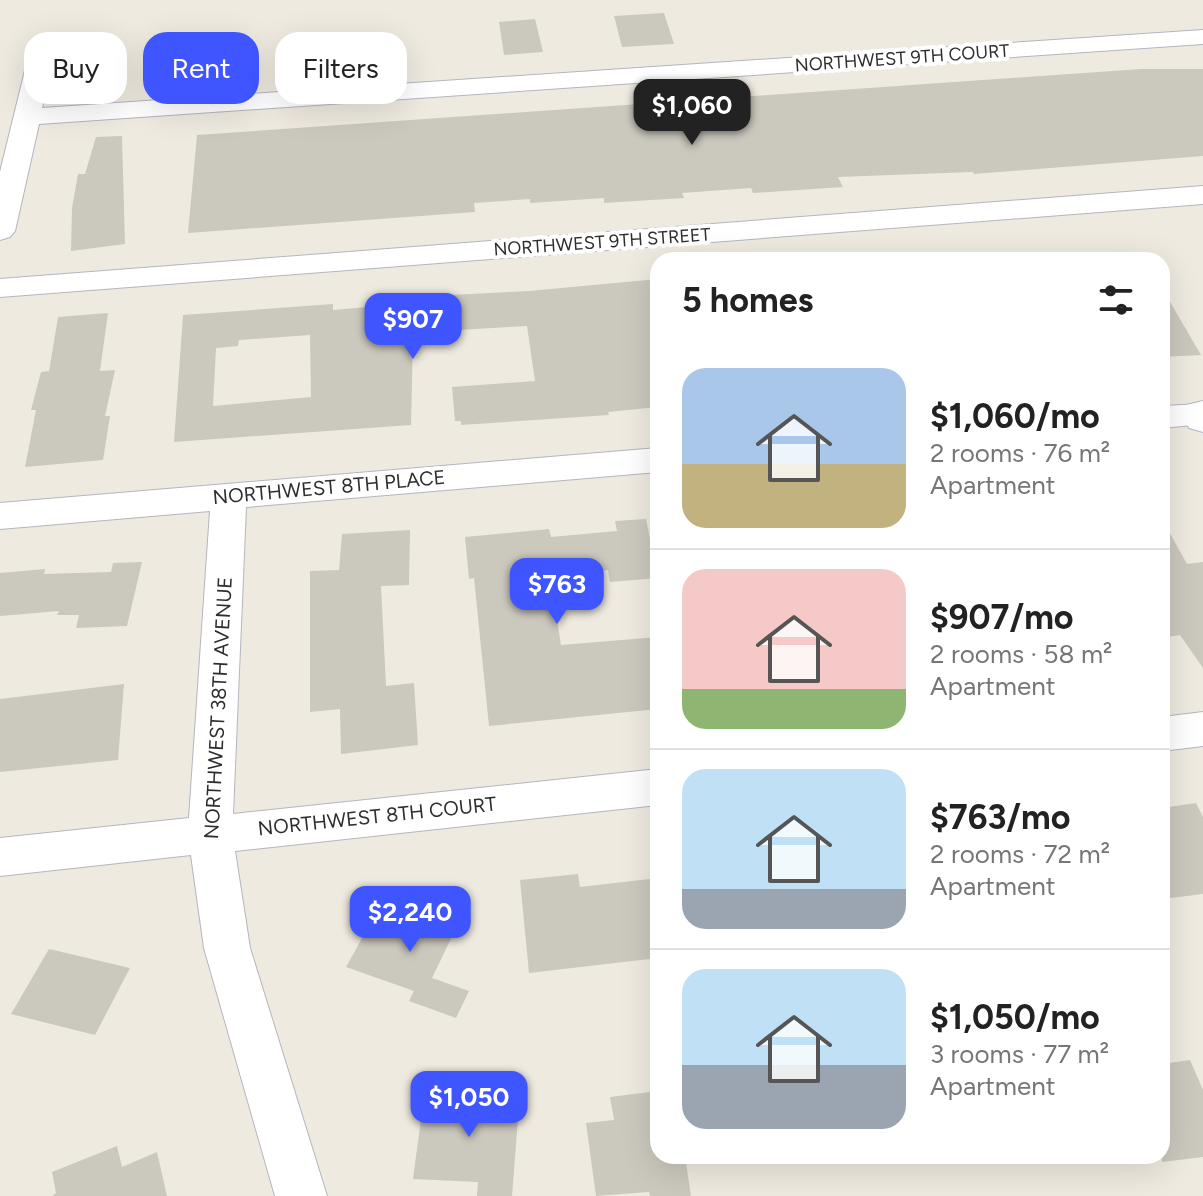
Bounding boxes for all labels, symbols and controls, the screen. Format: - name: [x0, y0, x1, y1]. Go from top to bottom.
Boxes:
- chip: Buy: [24, 32, 127, 104]
- chip: Rent: [143, 32, 259, 104]
- chip: Filters: [275, 32, 407, 104]
- street label: NORTHWEST 9TH COURT: [794, 40, 1010, 76]
- pin: $1,060: [627, 79, 757, 147]
- text: $1,060: [652, 89, 732, 121]
- street label: NORTHWEST 9TH STREET: [493, 223, 711, 261]
- icon: filters: [1094, 278, 1138, 322]
- text: 5 homes: [682, 280, 813, 321]
- pin: $907: [366, 293, 460, 361]
- text: $907: [383, 303, 443, 335]
- text: $1,060/mo: [930, 396, 1100, 437]
- icon: home: [746, 400, 842, 496]
- text: 2 rooms · 76 m²: [930, 437, 1110, 469]
- street label: NORTHWEST 8TH PLACE: [212, 465, 446, 509]
- text: Apartment: [930, 469, 1056, 501]
- pin: $763: [510, 558, 604, 626]
- text: $763: [528, 568, 586, 600]
- street label: NORTHWEST 38TH AVENUE: [199, 576, 237, 840]
- text: $907/mo: [930, 597, 1074, 638]
- icon: home: [746, 601, 842, 697]
- text: 2 rooms · 58 m²: [930, 638, 1112, 670]
- text: Apartment: [930, 670, 1056, 702]
- street label: NORTHWEST 8TH COURT: [257, 792, 497, 840]
- text: $763/mo: [930, 797, 1070, 838]
- icon: home: [746, 801, 842, 897]
- text: 2 rooms · 72 m²: [930, 838, 1110, 870]
- text: Apartment: [930, 870, 1056, 902]
- pin: $2,240: [345, 886, 475, 954]
- text: $2,240: [368, 896, 452, 928]
- text: $1,050/mo: [930, 997, 1100, 1038]
- icon: home: [746, 1001, 842, 1097]
- text: 3 rooms · 77 m²: [930, 1038, 1109, 1070]
- text: Apartment: [930, 1070, 1056, 1102]
- pin: $1,050: [404, 1071, 534, 1139]
- text: $1,050: [429, 1081, 509, 1113]

